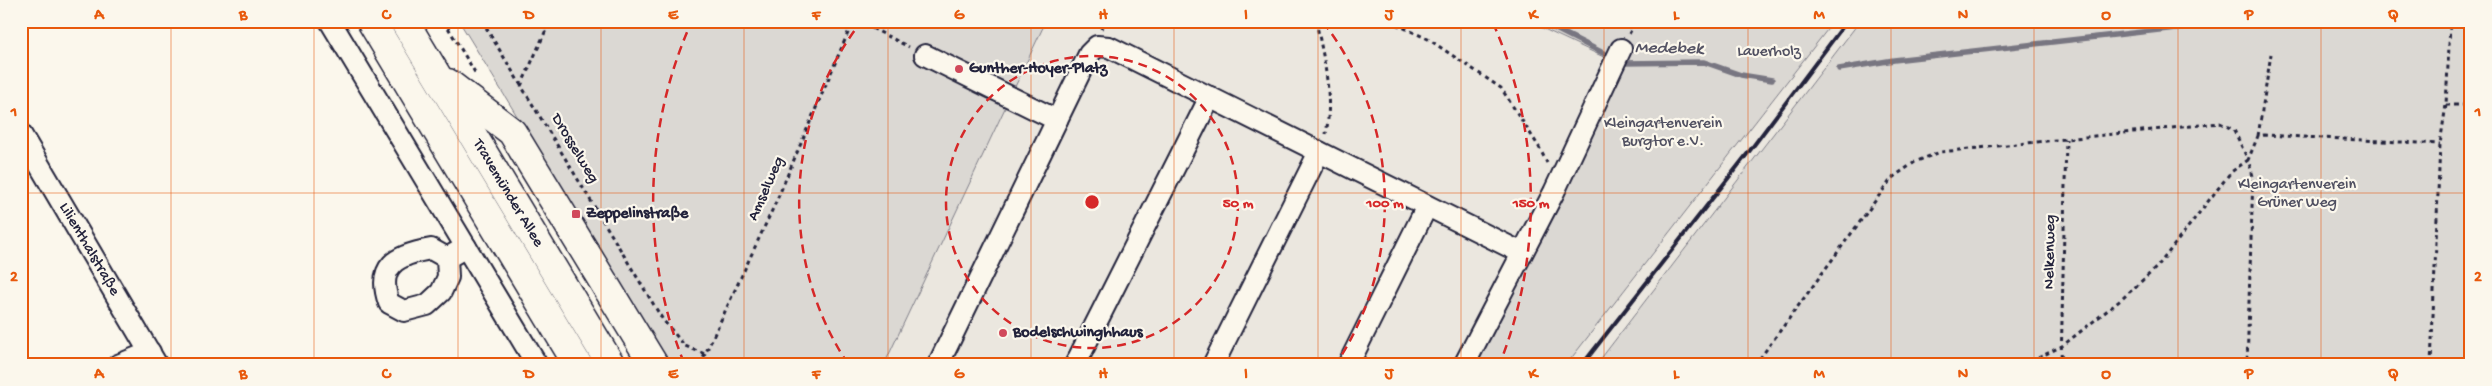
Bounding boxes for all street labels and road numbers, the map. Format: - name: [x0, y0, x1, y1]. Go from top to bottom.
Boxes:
- street label: Drosselweg: [545, 110, 602, 187]
- street label: Travemünder Allee: [467, 135, 548, 251]
- street label: Amselweg: [744, 154, 790, 224]
- street label: Lilienthalstraße: [54, 200, 124, 300]
- street label: Nelkenweg: [2041, 214, 2061, 290]

